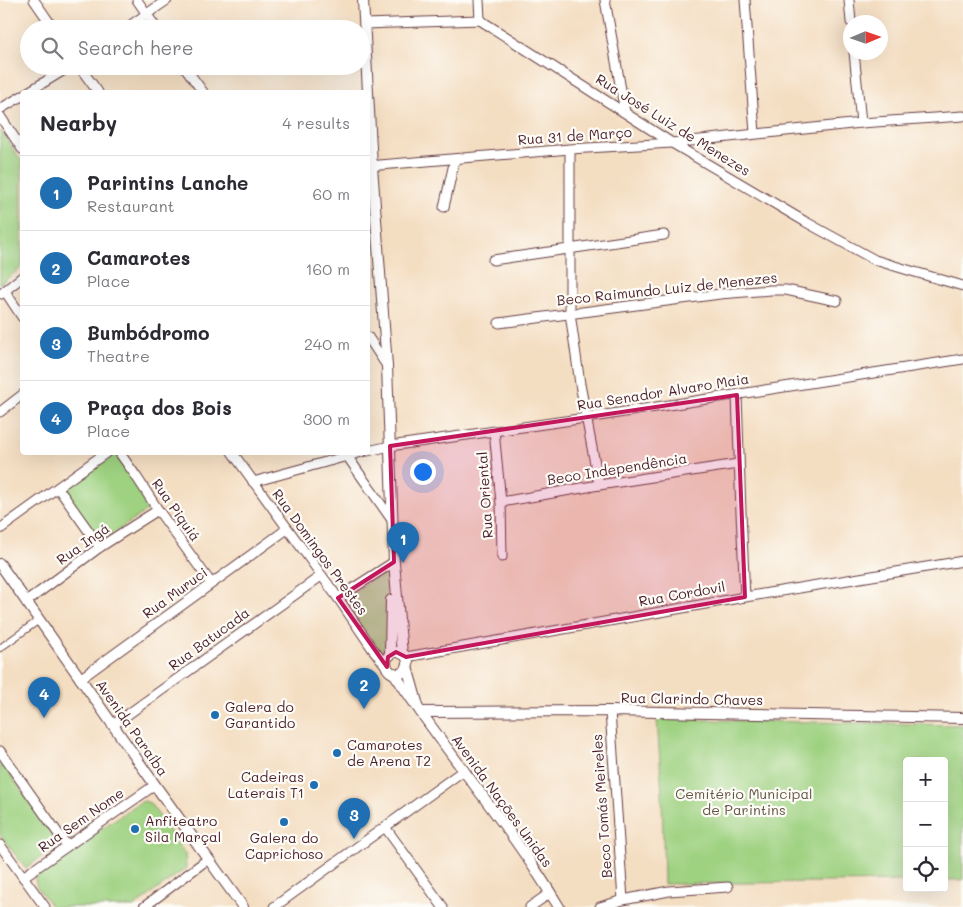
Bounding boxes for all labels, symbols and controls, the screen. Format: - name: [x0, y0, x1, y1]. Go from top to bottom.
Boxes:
- north arrow: [843, 15, 888, 60]
- search box: [20, 20, 370, 75]
- icon: search: [38, 34, 66, 62]
- text: Search here: [78, 35, 194, 60]
- street label: Rua José Luiz de Menezes: [592, 69, 754, 180]
- text: Nearby: [40, 109, 117, 136]
- text: 4 results: [282, 112, 350, 133]
- street label: Rua 31 de Março: [517, 122, 633, 149]
- text: Parintins Lanche: [87, 170, 248, 195]
- text: 1: [52, 183, 60, 204]
- text: 60 m: [313, 183, 350, 204]
- text: Restaurant: [87, 195, 175, 216]
- text: Camarotes: [87, 245, 190, 270]
- text: 2: [52, 258, 60, 279]
- text: 160 m: [305, 258, 350, 279]
- street label: Beco Raimundo Luiz de Menezes: [556, 267, 778, 310]
- text: Place: [87, 270, 130, 291]
- text: Bumbódromo: [87, 320, 209, 345]
- text: 3: [51, 333, 61, 354]
- text: 240 m: [304, 333, 350, 354]
- text: Theatre: [87, 345, 150, 366]
- street label: Rua Senador Alvaro Maia: [576, 369, 750, 414]
- text: Praça dos Bois: [87, 395, 232, 420]
- text: 4: [51, 408, 61, 429]
- text: 300 m: [303, 408, 350, 429]
- text: Place: [87, 420, 130, 441]
- street label: Beco Independência: [546, 448, 688, 489]
- street label: Rua Oriental: [472, 451, 497, 539]
- your location: [410, 459, 436, 485]
- street label: Rua Piquiá: [148, 475, 205, 545]
- street label: Rua Domingos Prestes: [268, 485, 373, 619]
- street label: Rua Ingá: [52, 518, 113, 569]
- pin: 1: [387, 522, 419, 563]
- street label: Rua Muruci: [138, 563, 211, 623]
- street label: Rua Cordovil: [637, 577, 727, 610]
- street label: Rua Batucada: [164, 603, 253, 674]
- pin: 2: [348, 668, 380, 709]
- street label: Avenida Paraíba: [92, 676, 173, 780]
- pin: 4: [28, 677, 60, 718]
- street label: Rua Clarindo Chaves: [621, 688, 763, 709]
- place label: Galera do Garantido: [225, 697, 295, 732]
- marker: Galera do Garantido: [209, 709, 221, 721]
- street label: Avenida Nações Unidas: [448, 730, 557, 871]
- street label: Beco Tomás Meireles: [587, 733, 616, 879]
- place label: Camarotes de Arena T2: [347, 735, 431, 770]
- marker: Camarotes de Arena T2: [331, 747, 343, 759]
- map controls: [903, 757, 948, 892]
- button: +: [903, 757, 948, 802]
- place label: Cadeiras Laterais T1: [228, 767, 304, 802]
- marker: Cadeiras Laterais T1: [308, 779, 320, 791]
- street label: Rua Sem Nome: [34, 783, 127, 856]
- park label: Cemitério Municipal de Parintins: [675, 784, 813, 819]
- pin: 3: [338, 798, 370, 839]
- button: −: [903, 802, 948, 847]
- place label: Anfiteatro Sila Marçal: [145, 811, 221, 846]
- marker: Galera do Caprichoso: [278, 816, 290, 828]
- marker: Anfiteatro Sila Marçal: [129, 823, 141, 835]
- place label: Galera do Caprichoso: [245, 828, 323, 863]
- button: locate: [903, 847, 948, 892]

